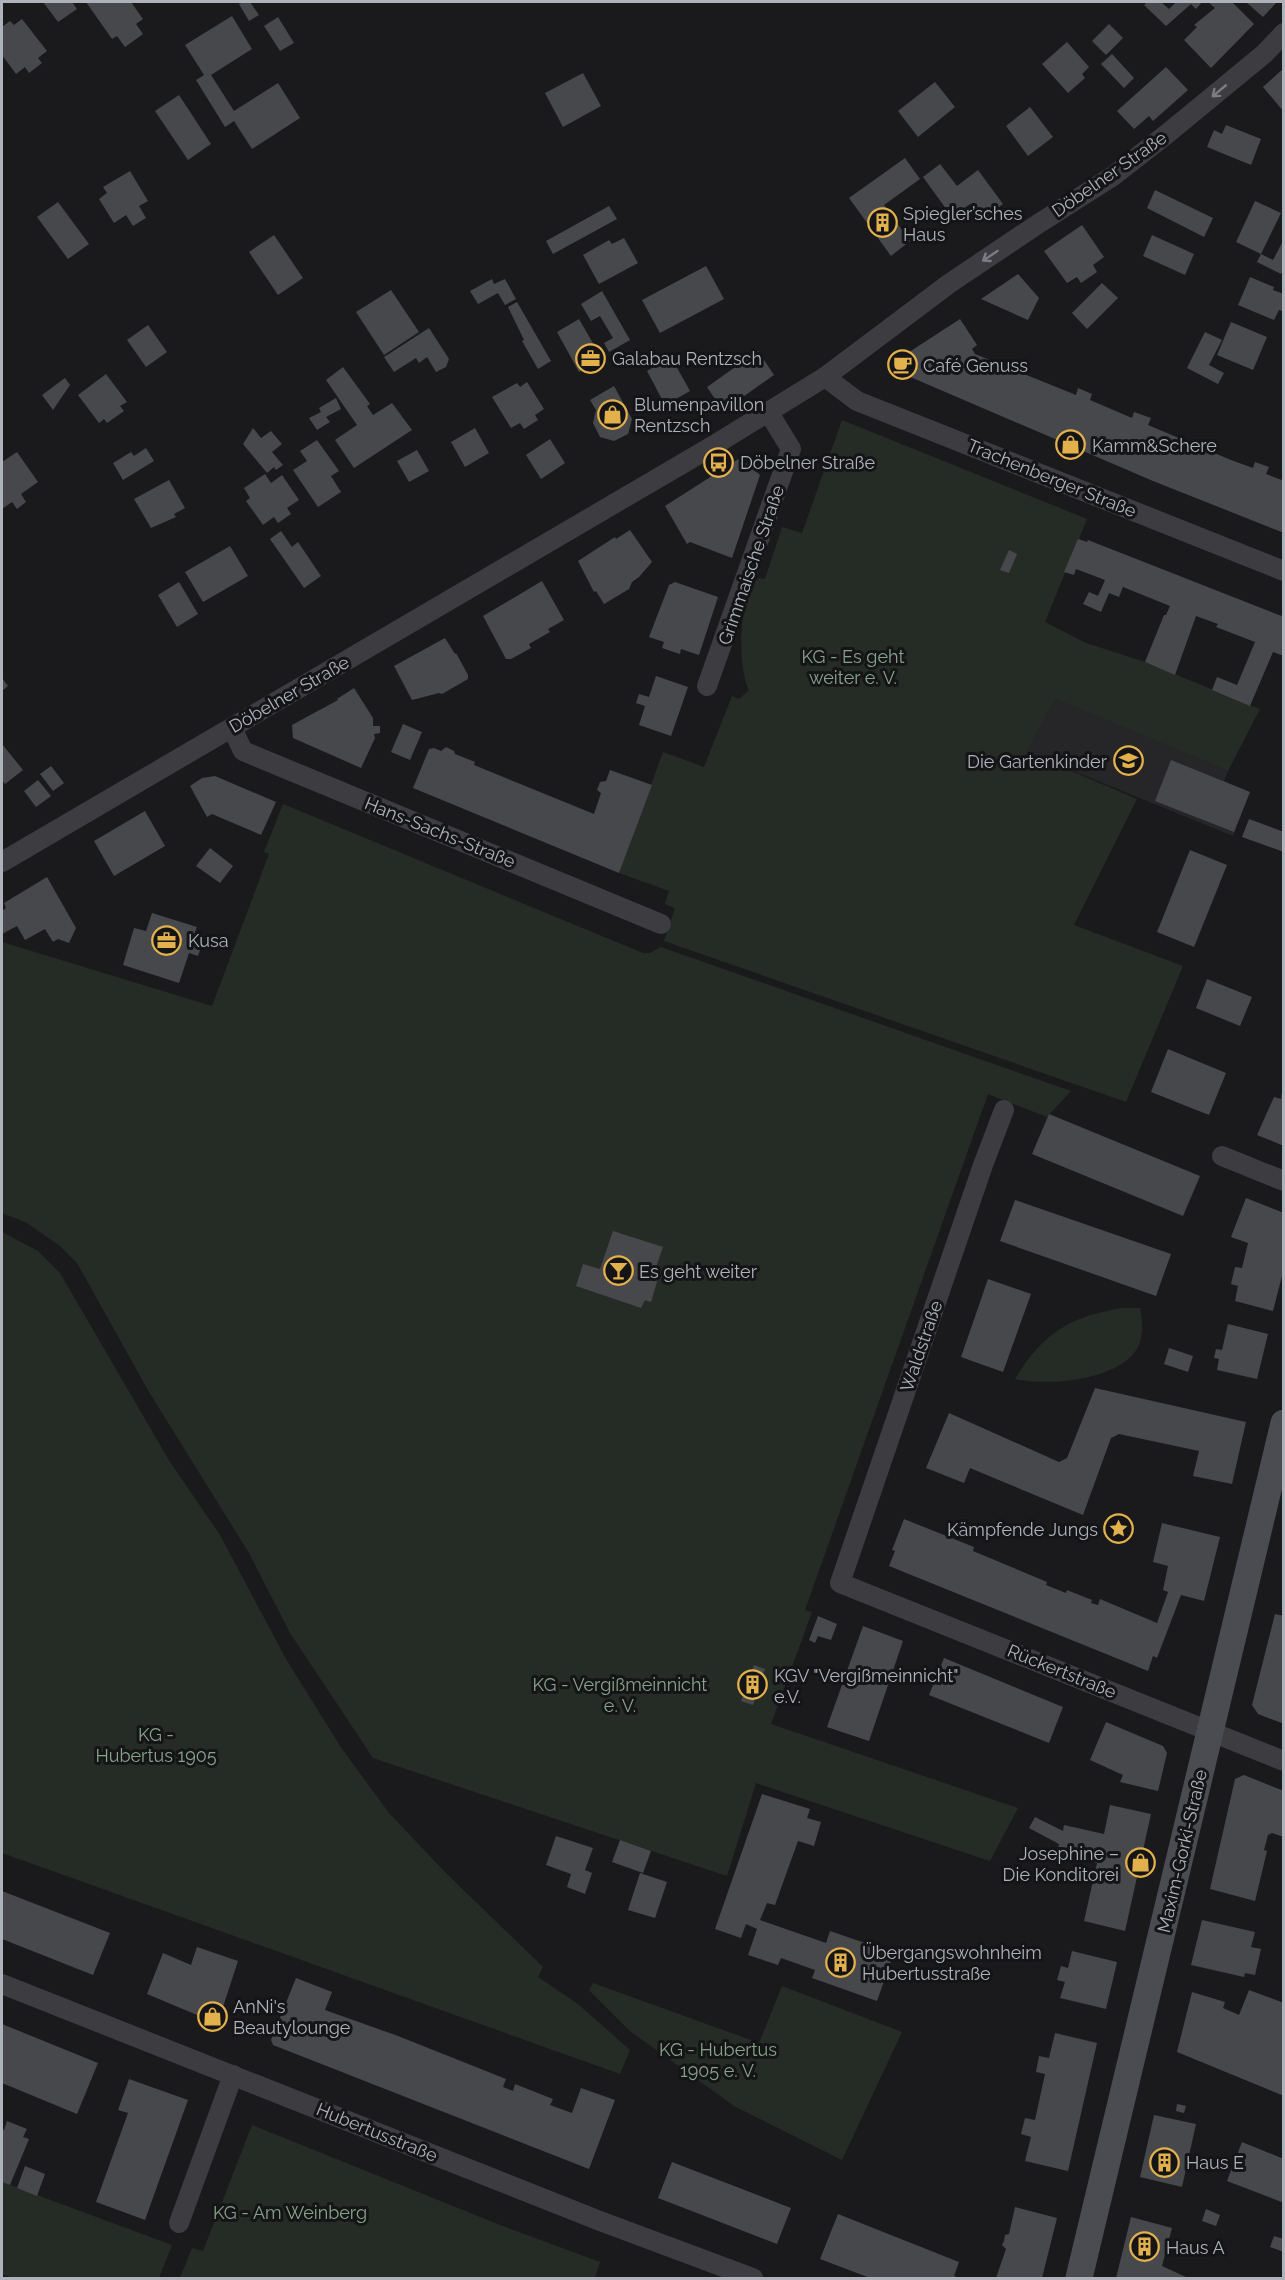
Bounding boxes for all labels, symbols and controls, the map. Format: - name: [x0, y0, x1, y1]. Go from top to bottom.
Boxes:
- one-way arrow: [1212, 84, 1227, 98]
- street label: Döbelner Straße: [1048, 126, 1171, 221]
- place label: Spiegler’sches Haus: [903, 203, 1023, 245]
- building icon: Spiegler’sches Haus: [866, 207, 898, 239]
- one-way arrow: [981, 250, 998, 263]
- office icon: Galabau Rentzsch: [575, 342, 607, 374]
- place label: Galabau Rentzsch: [612, 348, 762, 369]
- cafe icon: Café Genuss: [886, 349, 918, 381]
- place label: Café Genuss: [923, 355, 1028, 376]
- place label: Blumenpavillon Rentzsch: [634, 394, 764, 436]
- shop icon: Blumenpavillon Rentzsch: [597, 398, 629, 430]
- shop icon: Kamm&Schere: [1055, 429, 1087, 461]
- street label: Trachenberger Straße: [965, 435, 1140, 522]
- place label: Kamm&Schere: [1092, 435, 1217, 456]
- bus stop icon: Döbelner Straße: [703, 446, 735, 478]
- place label: Döbelner Straße: [740, 452, 876, 473]
- street label: Grimmaische Straße: [714, 482, 788, 648]
- park label: KG - Es geht weiter e. V.: [802, 646, 904, 688]
- street label: Döbelner Straße: [225, 651, 353, 737]
- school or university icon: Die Gartenkinder: [1112, 745, 1144, 777]
- place label: Die Gartenkinder: [967, 751, 1108, 772]
- street label: Hans-Sachs-Straße: [362, 792, 519, 872]
- office icon: Kusa: [151, 924, 183, 956]
- place label: Kusa: [188, 930, 228, 951]
- bar icon: Es geht weiter: [602, 1255, 634, 1287]
- place label: Es geht weiter: [639, 1261, 758, 1282]
- street label: Waldstraße: [896, 1297, 947, 1394]
- place icon: Kämpfende Jungs: [1103, 1513, 1135, 1545]
- place label: Kämpfende Jungs: [947, 1519, 1098, 1540]
- street label: Rückertstraße: [1005, 1640, 1120, 1703]
- place label: KGV "Vergißmeinnicht" e.V.: [774, 1665, 959, 1707]
- building icon: KGV "Vergißmeinnicht" e.V.: [737, 1669, 769, 1701]
- park label: KG - Vergißmeinnicht e. V.: [533, 1674, 707, 1716]
- park label: KG - Hubertus 1905: [95, 1724, 217, 1766]
- street label: Maxim-Gorki-Straße: [1153, 1767, 1211, 1935]
- place label: Josephine – Die Konditorei: [1003, 1843, 1119, 1885]
- shop icon: Josephine – Die Konditorei: [1124, 1847, 1156, 1879]
- place label: Übergangswohnheim Hubertusstraße: [862, 1942, 1042, 1984]
- building icon: Übergangswohnheim Hubertusstraße: [825, 1946, 857, 1978]
- place label: AnNi's Beautylounge: [233, 1996, 351, 2038]
- shop icon: AnNi's Beautylounge: [196, 2000, 228, 2032]
- park label: KG - Hubertus 1905 e. V.: [659, 2039, 777, 2081]
- street label: Hubertusstraße: [313, 2098, 441, 2166]
- building icon: Haus E: [1149, 2146, 1181, 2178]
- place label: Haus E: [1186, 2152, 1244, 2173]
- park label: KG - Am Weinberg: [213, 2202, 367, 2223]
- building icon: Haus A: [1129, 2231, 1161, 2263]
- place label: Haus A: [1166, 2237, 1225, 2258]

